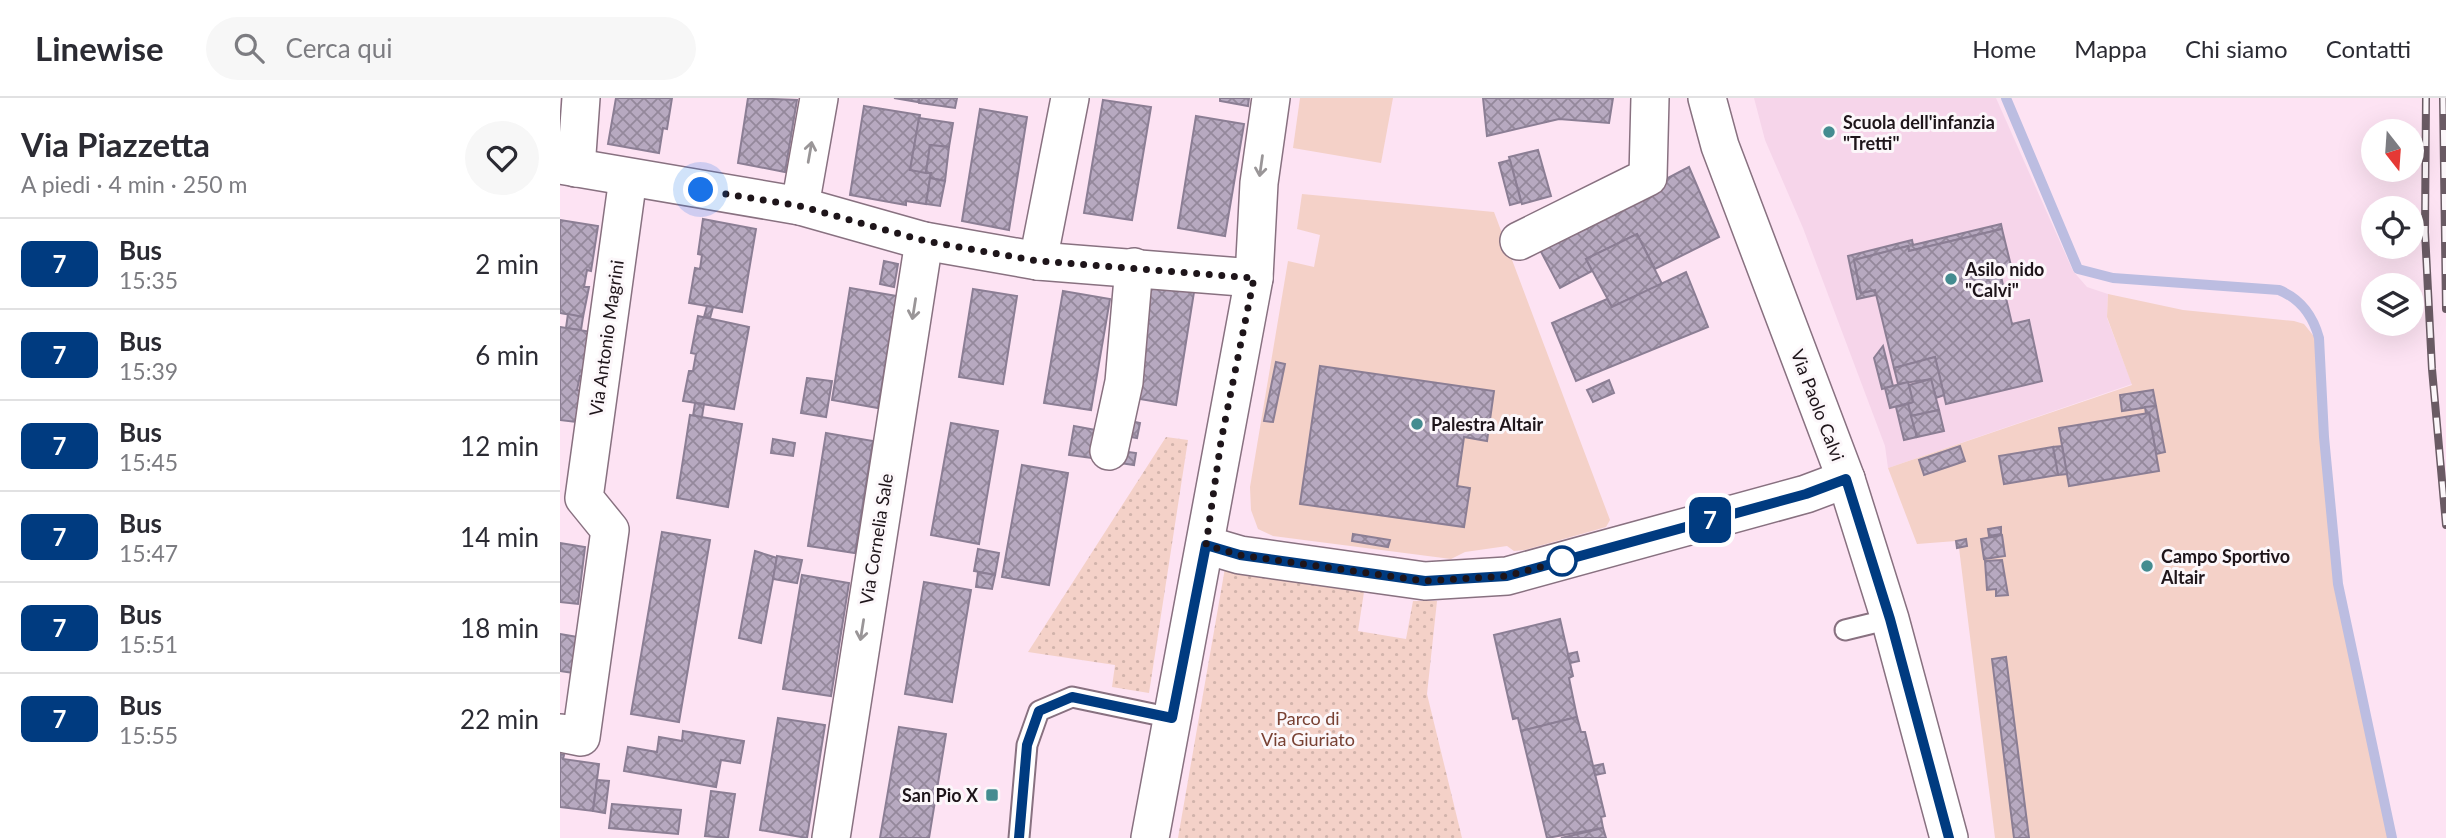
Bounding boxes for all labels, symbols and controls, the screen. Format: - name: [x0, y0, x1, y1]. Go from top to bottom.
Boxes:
- search box: [206, 17, 696, 80]
- text: Linewise: [35, 28, 164, 68]
- icon: search: [230, 29, 268, 67]
- text: Cerca qui: [286, 32, 393, 64]
- text: Home: [1972, 34, 2036, 63]
- text: Mappa: [2074, 34, 2147, 63]
- text: Chi siamo: [2185, 34, 2288, 63]
- text: Contatti: [2326, 34, 2411, 63]
- place label: Scuola dell'infanzia "Tretti": [1843, 111, 1995, 154]
- north arrow: [2361, 119, 2424, 182]
- map controls: [2361, 119, 2424, 336]
- button: heart: [465, 121, 539, 195]
- text: Via Piazzetta: [21, 124, 210, 164]
- marker: Scuola dell'infanzia "Tretti": [1821, 124, 1837, 140]
- one-way arrow: [803, 141, 817, 164]
- one-way arrow: [1254, 154, 1267, 176]
- text: A piedi · 4 min · 250 m: [21, 170, 247, 198]
- your location: [683, 172, 718, 207]
- button: locate: [2361, 196, 2424, 259]
- text: Bus: [119, 234, 162, 266]
- text: 2 min: [475, 248, 539, 280]
- text: 7: [53, 249, 66, 278]
- place label: Asilo nido "Calvi": [1964, 258, 2044, 301]
- street label: Via Antonio Magrini: [584, 259, 628, 417]
- text: 15:35: [119, 266, 178, 294]
- marker: Asilo nido "Calvi": [1943, 271, 1959, 287]
- button: layers: [2361, 273, 2424, 336]
- one-way arrow: [907, 297, 920, 320]
- text: Bus: [119, 325, 162, 357]
- text: 6 min: [475, 339, 539, 371]
- text: 7: [53, 340, 66, 369]
- street label: Via Paolo Calvi: [1787, 346, 1849, 464]
- text: 15:39: [119, 357, 178, 385]
- place label: Palestra Altair: [1431, 413, 1544, 435]
- text: Bus: [119, 416, 162, 448]
- marker: Palestra Altair: [1409, 416, 1425, 432]
- text: 12 min: [460, 430, 539, 462]
- text: 7: [53, 431, 66, 460]
- text: 15:45: [119, 448, 178, 476]
- street label: Via Cornelia Sale: [855, 472, 897, 606]
- line badge: 7: [1687, 497, 1733, 543]
- text: 7: [1703, 505, 1717, 534]
- text: Bus: [119, 507, 162, 539]
- text: 14 min: [460, 521, 539, 553]
- text: 7: [53, 522, 66, 551]
- text: 15:47: [119, 539, 178, 567]
- place label: Campo Sportivo Altair: [2160, 545, 2290, 588]
- unlabelled marker: [1547, 546, 1577, 576]
- marker: Campo Sportivo Altair: [2139, 558, 2155, 574]
- text: Bus: [119, 598, 162, 630]
- text: 18 min: [460, 612, 539, 644]
- text: 7: [53, 613, 66, 642]
- one-way arrow: [855, 618, 868, 641]
- text: 15:51: [119, 630, 178, 658]
- text: Bus: [119, 689, 162, 721]
- text: 22 min: [460, 703, 539, 735]
- text: 7: [53, 704, 66, 733]
- park label: Parco di Via Giuriato: [1261, 707, 1355, 750]
- text: 15:55: [119, 721, 178, 749]
- place label: San Pio X: [902, 784, 979, 806]
- marker: San Pio X: [984, 787, 1000, 803]

